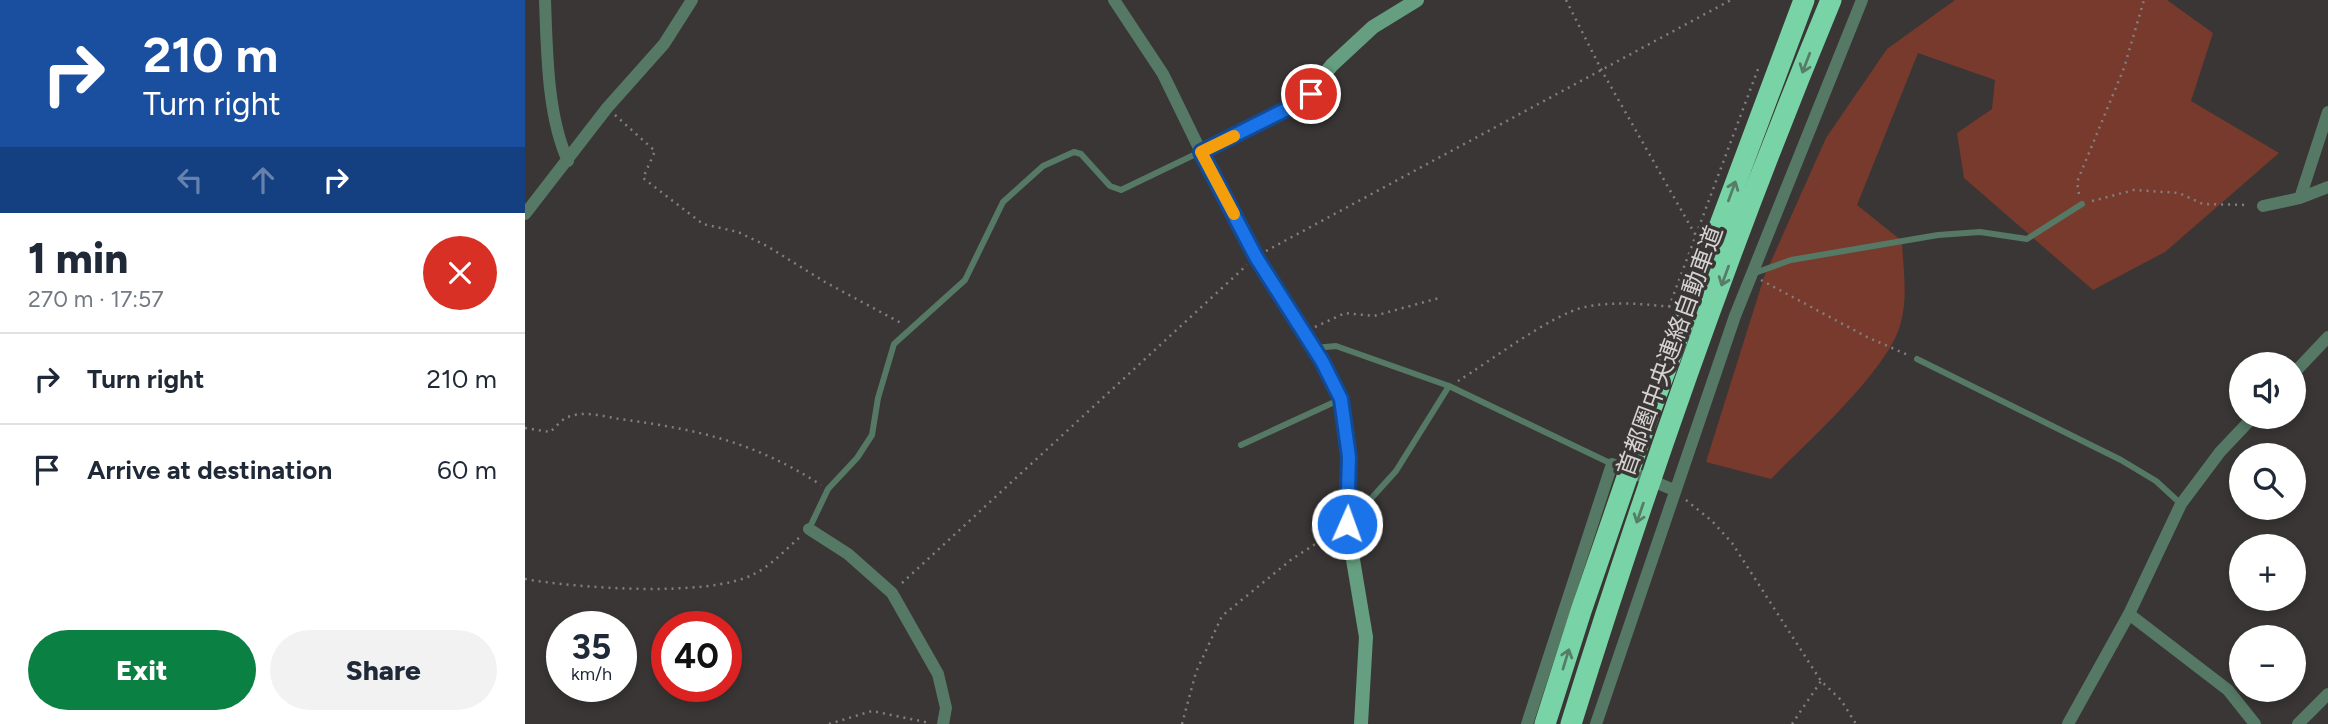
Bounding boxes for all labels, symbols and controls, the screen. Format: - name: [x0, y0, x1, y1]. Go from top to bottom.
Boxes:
- text: 210 m: [143, 25, 278, 84]
- icon: right: [28, 28, 119, 119]
- one-way arrow: [1798, 52, 1811, 74]
- pin: [1281, 64, 1341, 124]
- icon: arrive: [1292, 75, 1330, 113]
- text: Turn right: [143, 85, 281, 123]
- icon: left: [171, 161, 209, 199]
- icon: ahead: [244, 161, 282, 199]
- icon: right: [317, 161, 355, 199]
- one-way arrow: [1727, 180, 1739, 202]
- street label: 首都圏中央連絡自動車道: [1611, 222, 1728, 480]
- text: 1 min: [28, 233, 128, 284]
- button: close: [423, 236, 497, 310]
- one-way arrow: [1717, 264, 1730, 286]
- text: 270 m · 17:57: [28, 285, 164, 313]
- map controls: [2229, 352, 2306, 702]
- button: sound: [2229, 352, 2306, 429]
- icon: right: [28, 360, 66, 398]
- text: Turn right: [87, 363, 204, 395]
- text: 210 m: [427, 363, 497, 395]
- button: search: [2229, 443, 2306, 520]
- icon: arrive: [28, 451, 66, 489]
- text: Arrive at destination: [87, 454, 332, 486]
- text: 60 m: [437, 454, 497, 486]
- position arrow: [1310, 487, 1384, 561]
- one-way arrow: [1633, 502, 1645, 524]
- button: +: [2229, 534, 2306, 611]
- speed limit sign: 40: [651, 611, 742, 702]
- button: −: [2229, 625, 2306, 702]
- text: 35: [572, 626, 611, 668]
- button: Exit: [28, 630, 256, 710]
- button: Share: [270, 630, 497, 710]
- one-way arrow: [1560, 648, 1573, 670]
- text: km/h: [571, 663, 612, 685]

